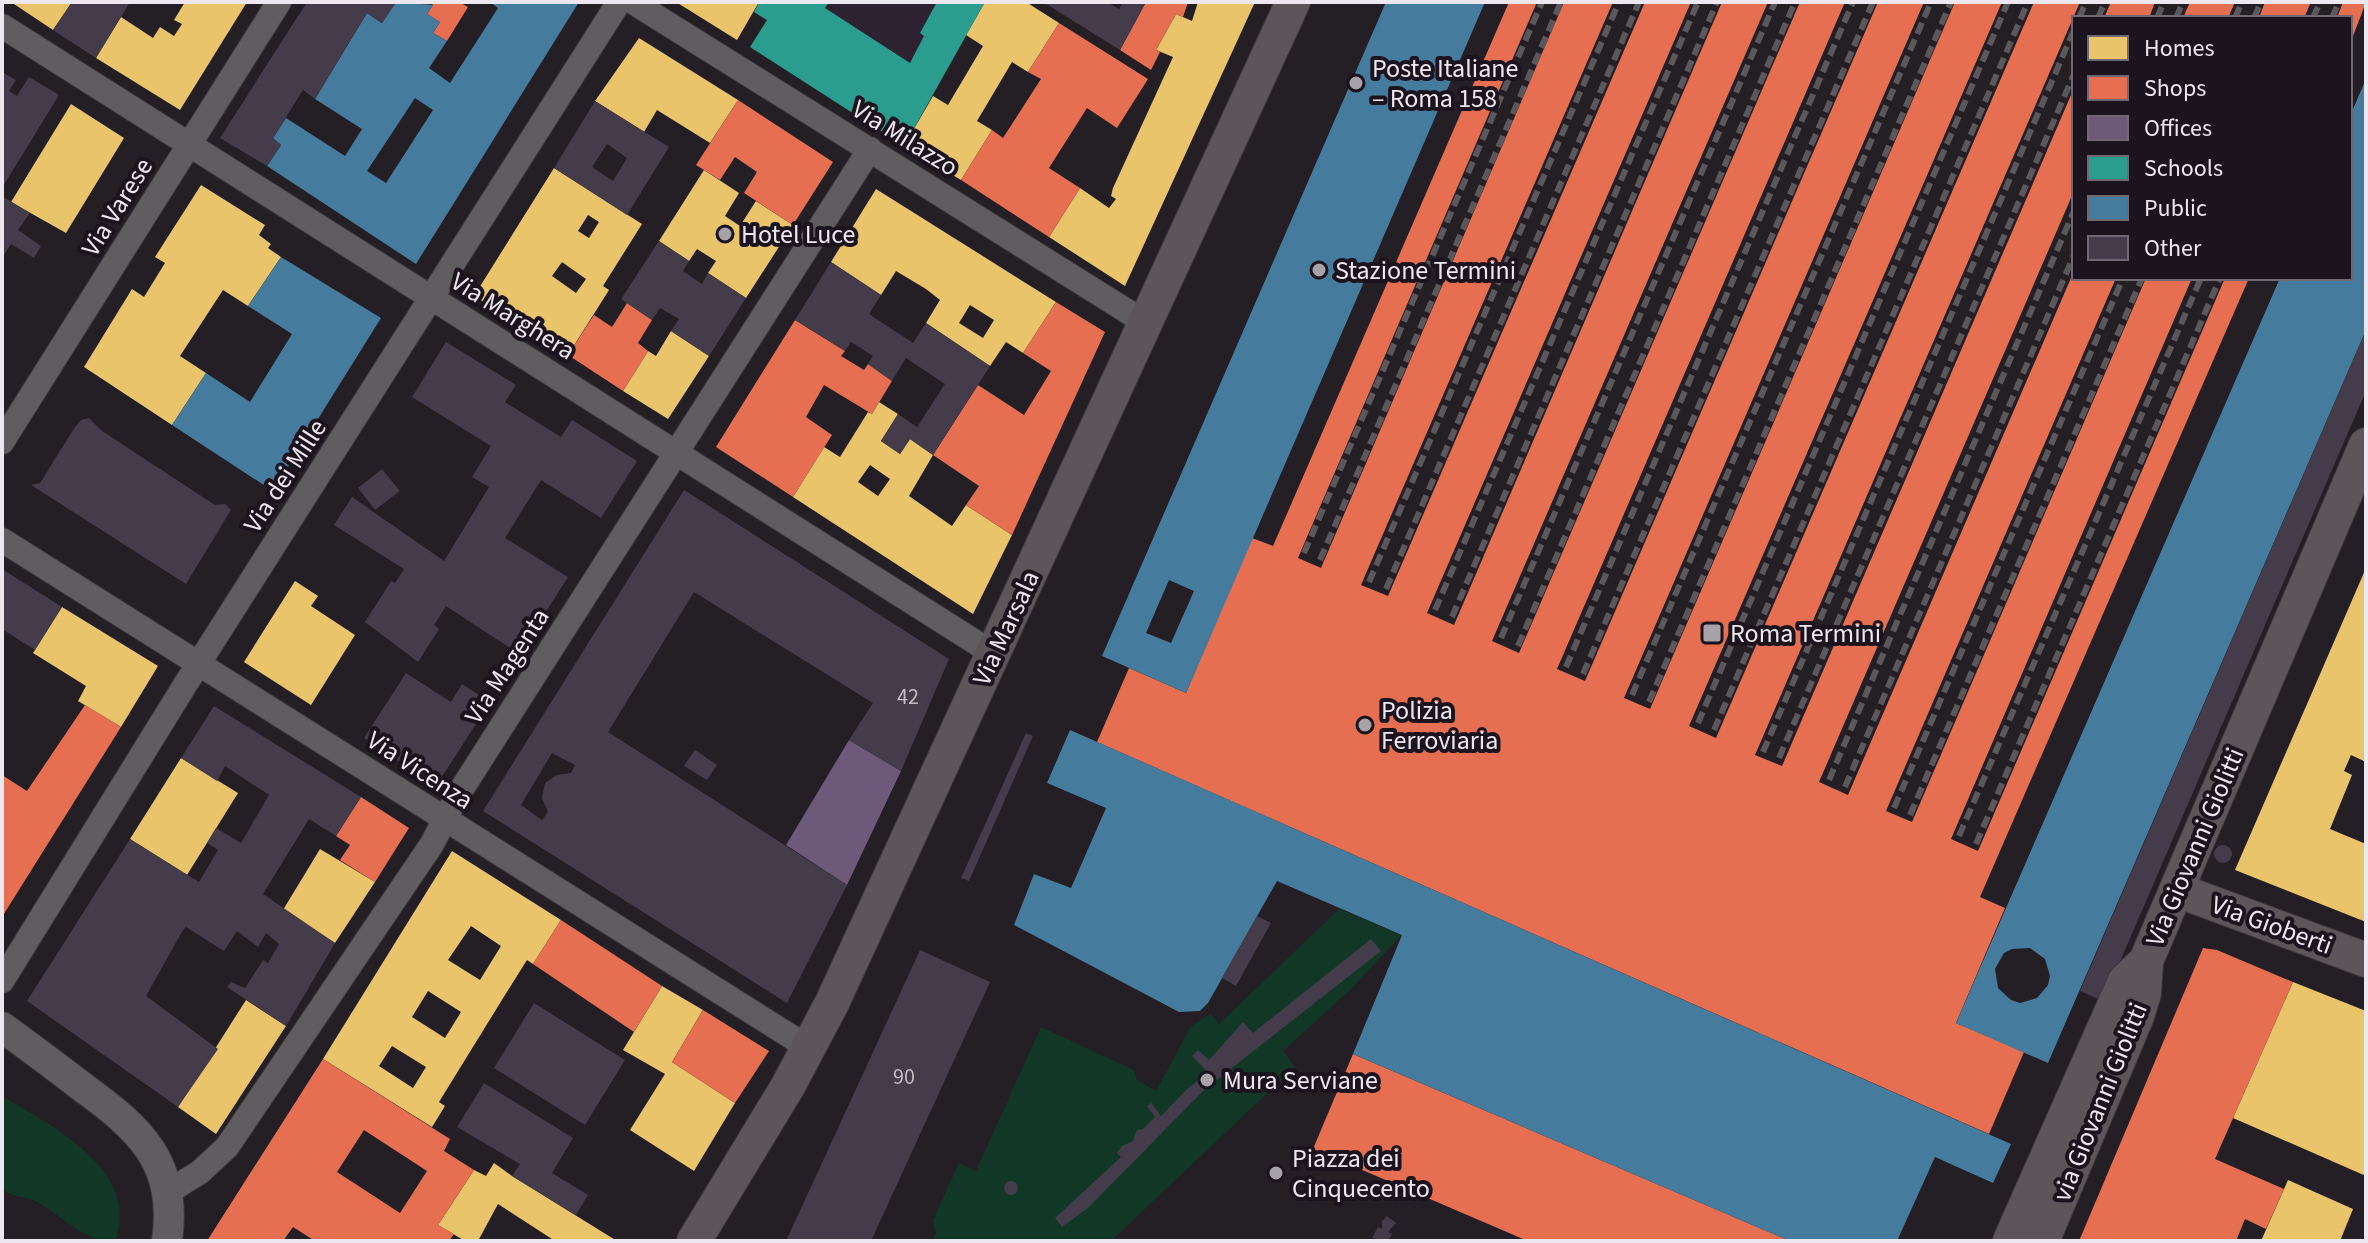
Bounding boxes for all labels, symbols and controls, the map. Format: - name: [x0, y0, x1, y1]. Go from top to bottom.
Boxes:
- legend: [2072, 16, 2352, 280]
- text: Homes: [2144, 31, 2215, 66]
- place label: Poste Italiane – Roma 158: [1372, 50, 1518, 117]
- text: Shops: [2144, 71, 2206, 106]
- marker: Poste Italiane – Roma 158: [1347, 74, 1365, 92]
- street label: Via Milazzo: [845, 91, 965, 185]
- text: Offices: [2144, 111, 2212, 146]
- street label: Via Varese: [72, 151, 162, 263]
- text: Schools: [2144, 151, 2223, 186]
- text: Public: [2144, 191, 2207, 226]
- place label: Hotel Luce: [741, 216, 855, 253]
- marker: Hotel Luce: [716, 225, 734, 243]
- text: Other: [2144, 231, 2202, 266]
- place label: Stazione Termini: [1335, 252, 1516, 289]
- marker: Stazione Termini: [1310, 261, 1328, 279]
- street label: Via Marghera: [444, 263, 582, 369]
- street label: Via dei Mille: [235, 412, 335, 540]
- street label: Via Marsala: [963, 565, 1049, 691]
- street label: Via Magenta: [456, 601, 558, 731]
- place label: Roma Termini: [1730, 615, 1881, 652]
- marker: Roma Termini: [1701, 622, 1723, 644]
- house number: 42: [897, 681, 919, 713]
- place label: Polizia Ferroviaria: [1381, 692, 1498, 759]
- marker: Polizia Ferroviaria: [1356, 716, 1374, 734]
- street label: Via Vicenza: [360, 722, 480, 818]
- street label: Via Giovanni Giolitti: [2136, 742, 2254, 952]
- street label: Via Gioberti: [2206, 886, 2338, 964]
- street label: via Giovanni Giolitti: [2043, 997, 2157, 1207]
- house number: 90: [893, 1061, 915, 1093]
- place label: Mura Serviane: [1223, 1062, 1378, 1099]
- marker: Mura Serviane: [1198, 1071, 1216, 1089]
- place label: Piazza dei Cinquecento: [1292, 1140, 1430, 1207]
- marker: Piazza dei Cinquecento: [1267, 1164, 1285, 1182]

